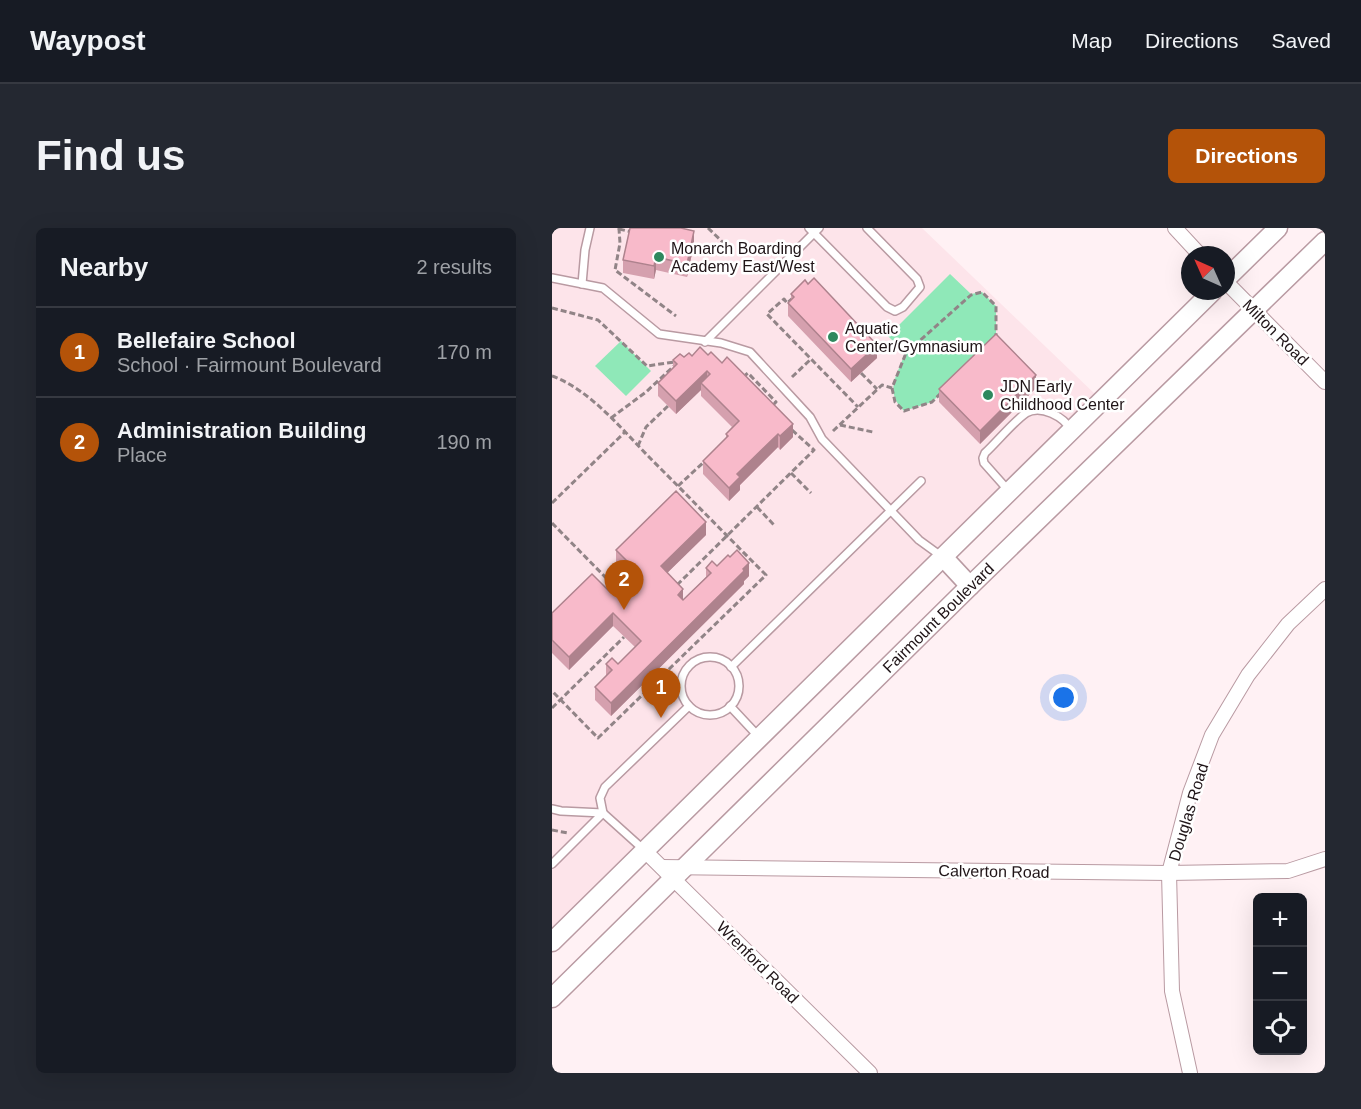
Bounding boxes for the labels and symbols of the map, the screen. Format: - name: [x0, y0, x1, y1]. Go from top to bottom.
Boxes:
- place label: Monarch Boarding Academy East/West: [671, 240, 815, 275]
- north arrow: [1181, 246, 1235, 300]
- marker: Monarch Boarding Academy East/West: [652, 250, 666, 264]
- street label: Milton Road: [1239, 296, 1312, 369]
- place label: Aquatic Center/Gymnasium: [845, 320, 983, 355]
- marker: Aquatic Center/Gymnasium: [826, 330, 840, 344]
- place label: JDN Early Childhood Center: [1000, 378, 1125, 413]
- marker: JDN Early Childhood Center: [981, 388, 995, 402]
- pin: 2: [604, 560, 644, 610]
- street label: Fairmount Boulevard: [879, 560, 997, 676]
- pin: 1: [642, 668, 680, 718]
- your location: [1049, 683, 1078, 712]
- street label: Douglas Road: [1166, 761, 1211, 863]
- street label: Calverton Road: [938, 862, 1050, 881]
- street label: Wrenford Road: [713, 918, 802, 1007]

